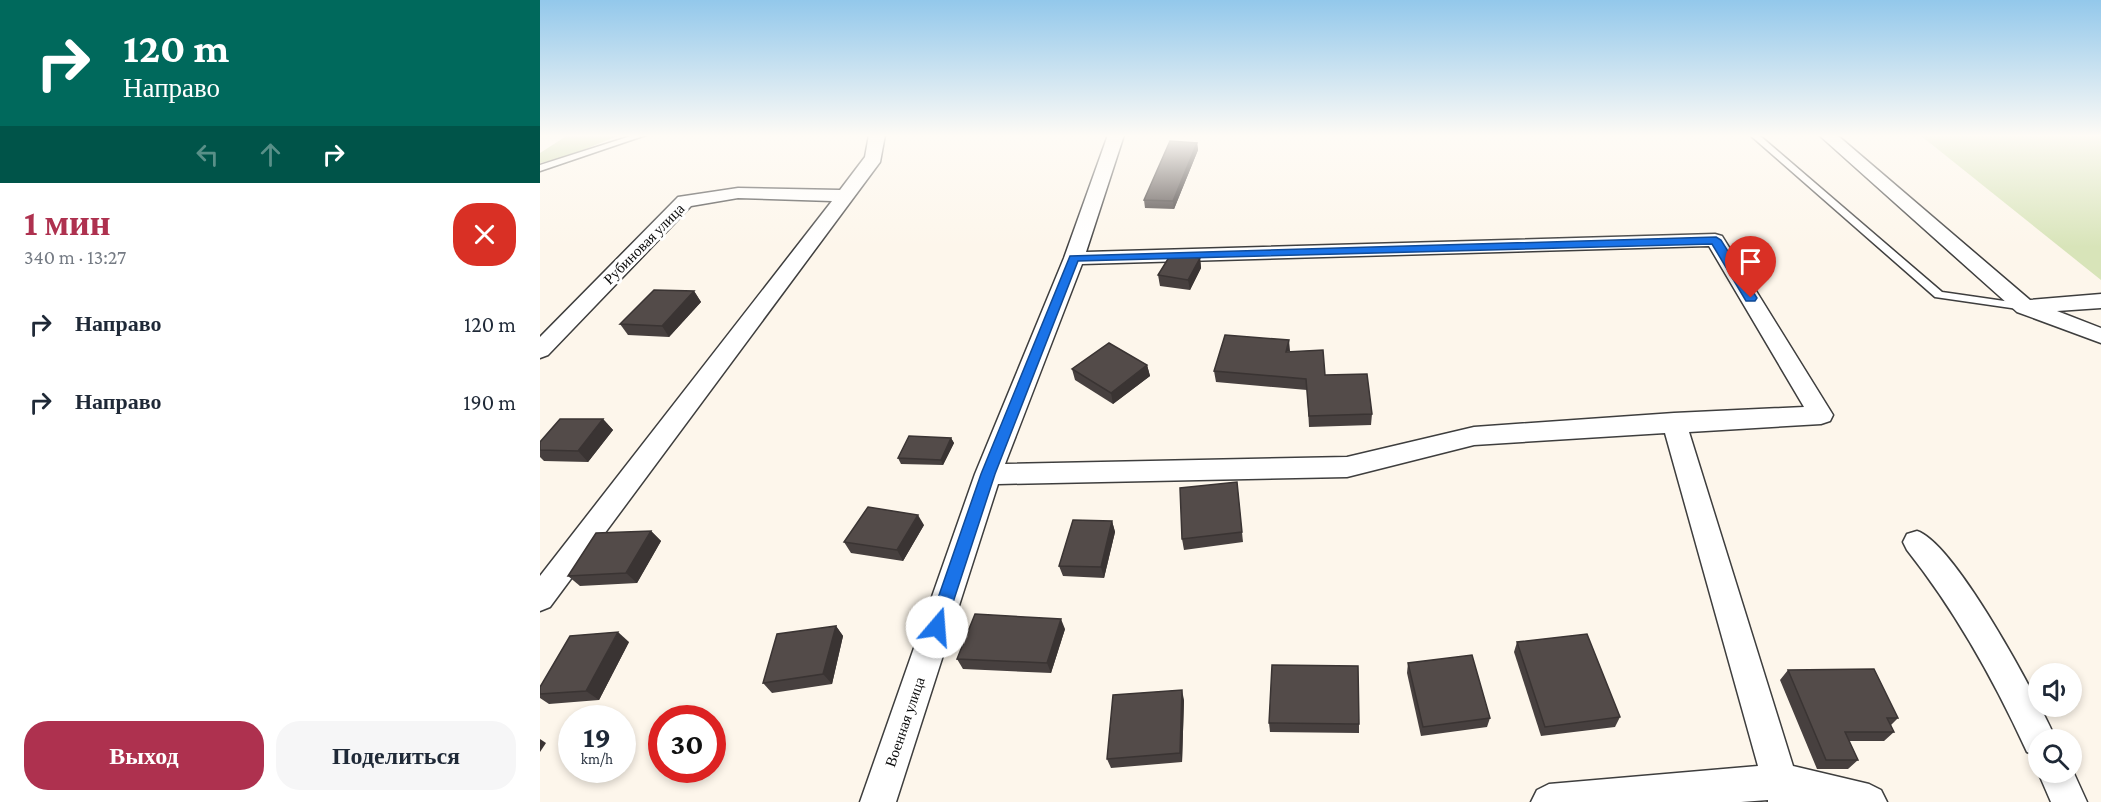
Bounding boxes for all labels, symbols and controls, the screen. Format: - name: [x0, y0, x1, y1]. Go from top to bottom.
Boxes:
- icon: right: [24, 24, 102, 102]
- text: 120 m: [123, 24, 229, 71]
- text: Направо: [123, 73, 220, 103]
- icon: left: [191, 138, 224, 171]
- icon: ahead: [254, 138, 287, 171]
- icon: right: [317, 138, 350, 171]
- street label: Рубиновая улица: [600, 200, 688, 288]
- text: 1 мин: [24, 203, 110, 243]
- button: close: [453, 203, 516, 266]
- pin: [1725, 236, 1776, 298]
- icon: arrive: [1734, 245, 1767, 278]
- text: 340 m · 13:27: [24, 246, 126, 268]
- icon: right: [24, 308, 57, 341]
- text: Направо: [75, 311, 161, 336]
- text: 120 m: [464, 312, 516, 337]
- icon: right: [24, 386, 57, 419]
- text: Направо: [75, 389, 161, 414]
- text: 190 m: [463, 390, 516, 415]
- position arrow: [905, 595, 969, 659]
- map controls: [2028, 663, 2082, 783]
- button: sound: [2028, 663, 2082, 717]
- street label: Военная улица: [882, 675, 928, 769]
- speed limit sign: 30: [648, 705, 726, 783]
- text: 19: [583, 720, 611, 753]
- button: Выход: [24, 721, 264, 790]
- button: Поделиться: [276, 721, 516, 790]
- button: search: [2028, 729, 2082, 783]
- text: km/h: [581, 751, 613, 767]

